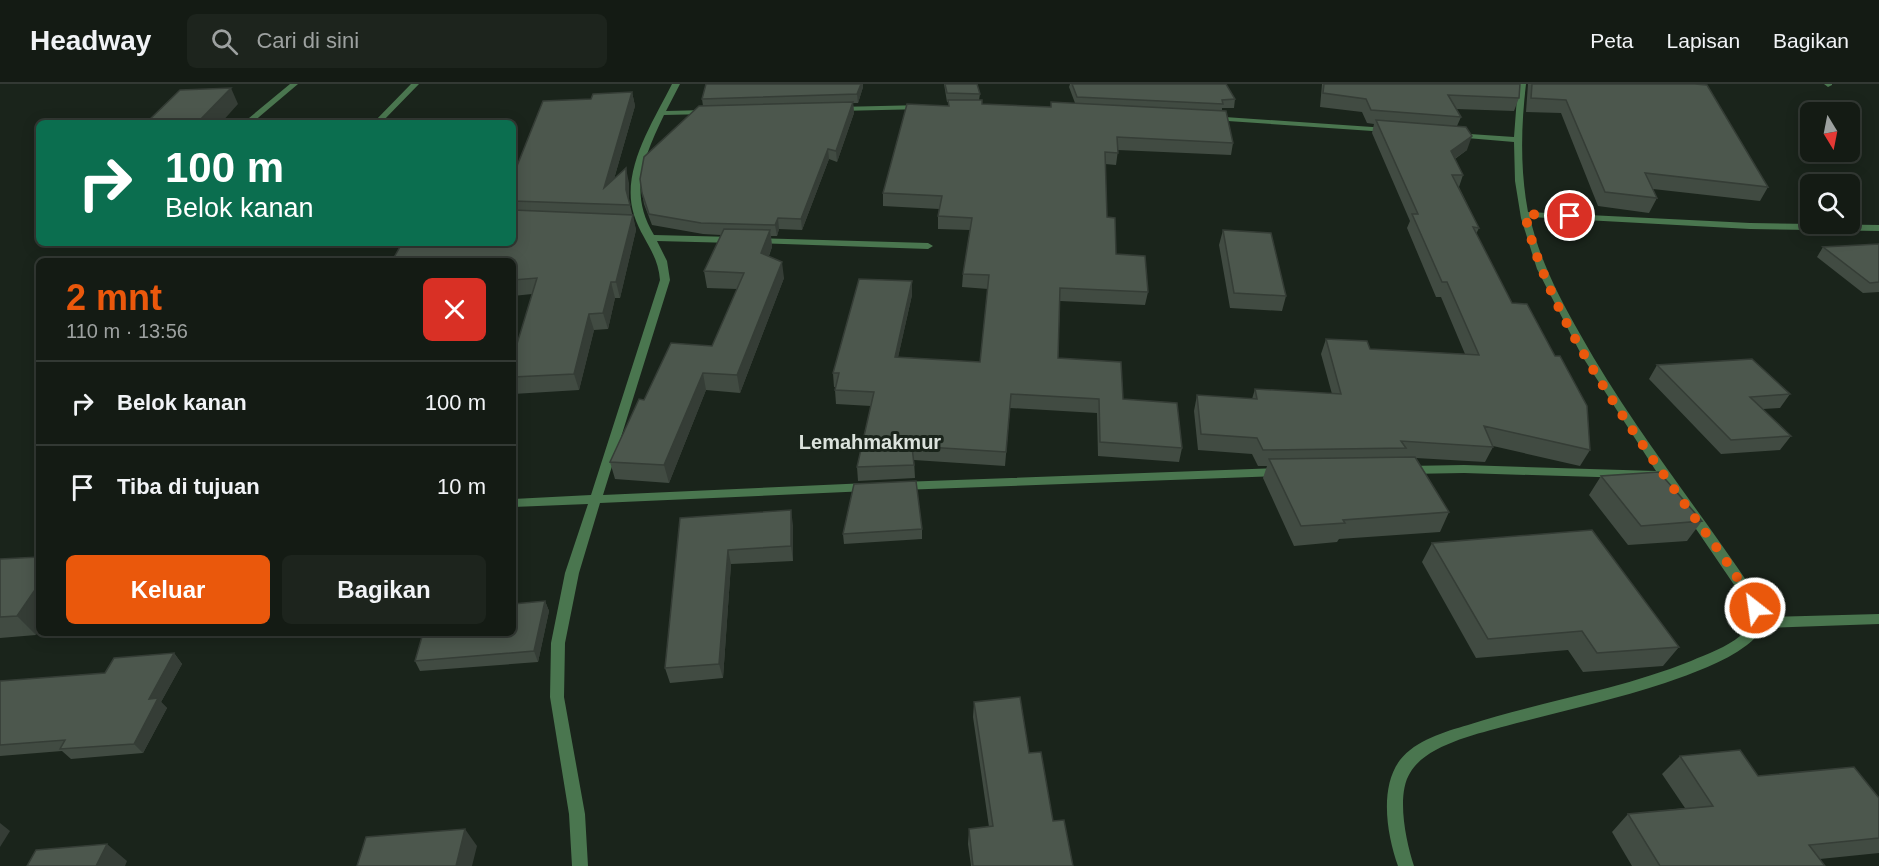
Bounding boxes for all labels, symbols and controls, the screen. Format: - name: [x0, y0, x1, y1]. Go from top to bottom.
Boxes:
- search box: [187, 14, 607, 68]
- text: Headway: [30, 25, 151, 56]
- icon: search: [208, 25, 241, 58]
- text: Cari di sini: [256, 28, 359, 53]
- text: Peta: [1590, 29, 1634, 52]
- text: Lapisan: [1667, 29, 1740, 52]
- text: Bagikan: [1773, 29, 1849, 52]
- north arrow: [1800, 102, 1860, 162]
- map controls: [1800, 102, 1860, 234]
- icon: right: [66, 144, 144, 222]
- text: 100 m: [165, 144, 284, 191]
- button: search: [1800, 174, 1860, 234]
- pin: [1544, 190, 1595, 241]
- text: Belok kanan: [165, 193, 314, 223]
- icon: arrive: [1553, 199, 1586, 232]
- text: 2 mnt: [66, 277, 162, 318]
- button: close: [423, 278, 486, 341]
- text: 110 m · 13:56: [66, 320, 188, 342]
- icon: right: [66, 387, 99, 420]
- text: Belok kanan: [117, 390, 247, 415]
- text: 100 m: [425, 390, 486, 415]
- district label: Lemahmakmur: [799, 431, 941, 453]
- icon: arrive: [66, 471, 99, 504]
- text: Tiba di tujuan: [117, 474, 260, 499]
- text: 10 m: [437, 474, 486, 499]
- button: Keluar: [66, 555, 270, 624]
- button: Bagikan: [282, 555, 486, 624]
- position arrow: [1723, 576, 1787, 640]

